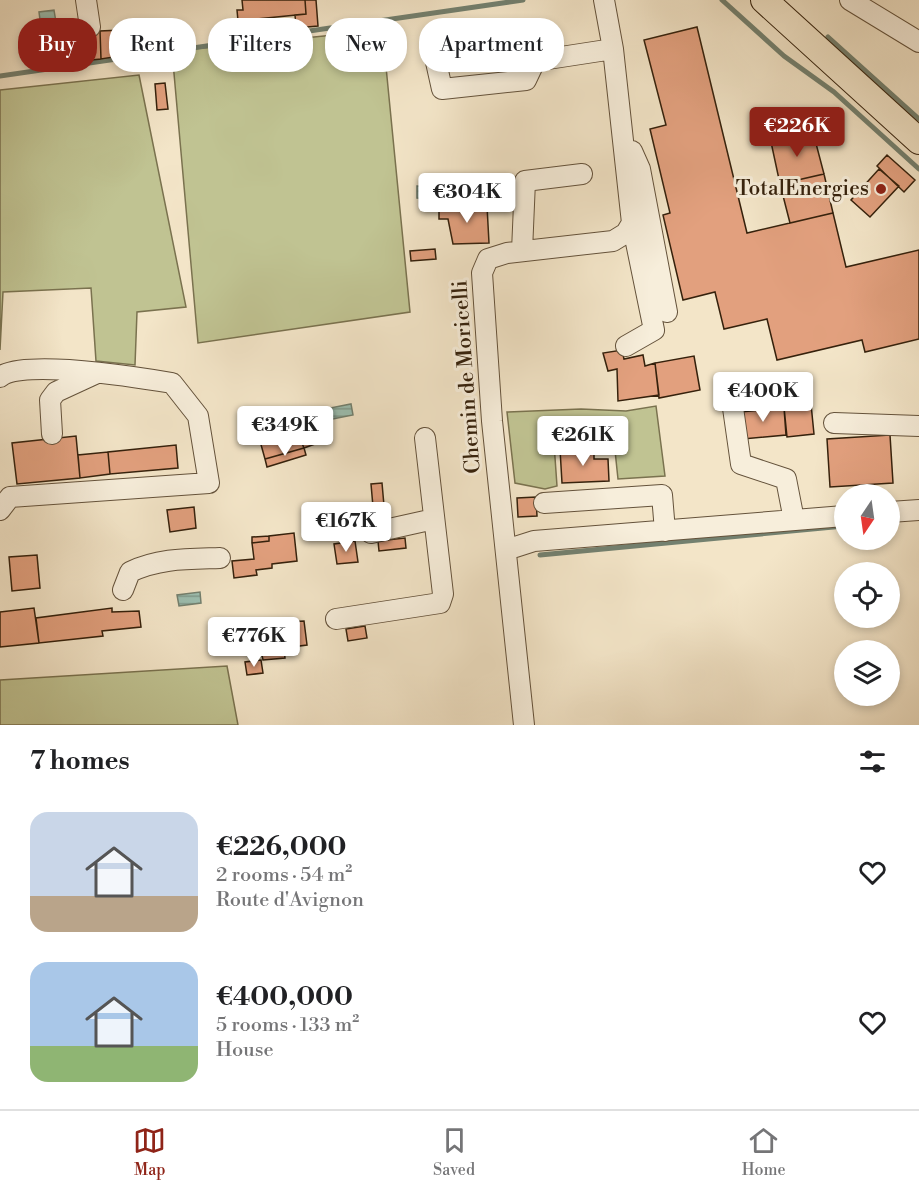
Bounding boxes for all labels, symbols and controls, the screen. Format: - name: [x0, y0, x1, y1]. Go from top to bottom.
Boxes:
- chip: Buy: [18, 18, 97, 72]
- chip: Rent: [109, 18, 196, 72]
- chip: Filters: [208, 18, 313, 72]
- chip: New: [325, 18, 407, 72]
- chip: Apartment: [419, 18, 564, 72]
- pin: €226K: [755, 107, 839, 158]
- text: €226K: [764, 114, 830, 139]
- pin: €304K: [425, 173, 509, 224]
- place label: TotalEnergies: [736, 176, 869, 202]
- text: €304K: [432, 180, 502, 205]
- marker: TotalEnergies: [874, 182, 888, 196]
- street label: Chemin de Moricelli: [447, 279, 487, 475]
- pin: €400K: [721, 372, 805, 423]
- text: €400K: [727, 379, 799, 404]
- pin: €349K: [243, 406, 327, 457]
- text: €349K: [251, 413, 319, 438]
- pin: €261K: [541, 416, 625, 467]
- text: €261K: [551, 423, 615, 448]
- north arrow: [834, 484, 900, 550]
- map controls: [834, 484, 900, 706]
- pin: €167K: [304, 502, 388, 553]
- text: €167K: [315, 509, 377, 534]
- button: locate: [834, 562, 900, 628]
- pin: €776K: [212, 617, 296, 668]
- text: €776K: [222, 624, 286, 649]
- button: layers: [834, 640, 900, 706]
- text: 7 homes: [30, 745, 130, 777]
- icon: filters: [856, 745, 889, 778]
- text: €226,000: [216, 831, 347, 863]
- icon: home: [78, 836, 150, 908]
- icon: heart: [856, 856, 889, 889]
- text: 2 rooms · 54 m²: [216, 863, 352, 888]
- text: Route d'Avignon: [216, 888, 364, 913]
- text: €400,000: [216, 981, 353, 1013]
- icon: home: [78, 986, 150, 1058]
- icon: heart: [856, 1006, 889, 1039]
- text: 5 rooms · 133 m²: [216, 1013, 359, 1038]
- text: House: [216, 1038, 274, 1063]
- tab: Map: [133, 1124, 166, 1180]
- tab: Saved: [433, 1124, 475, 1180]
- tab: Home: [742, 1124, 786, 1180]

